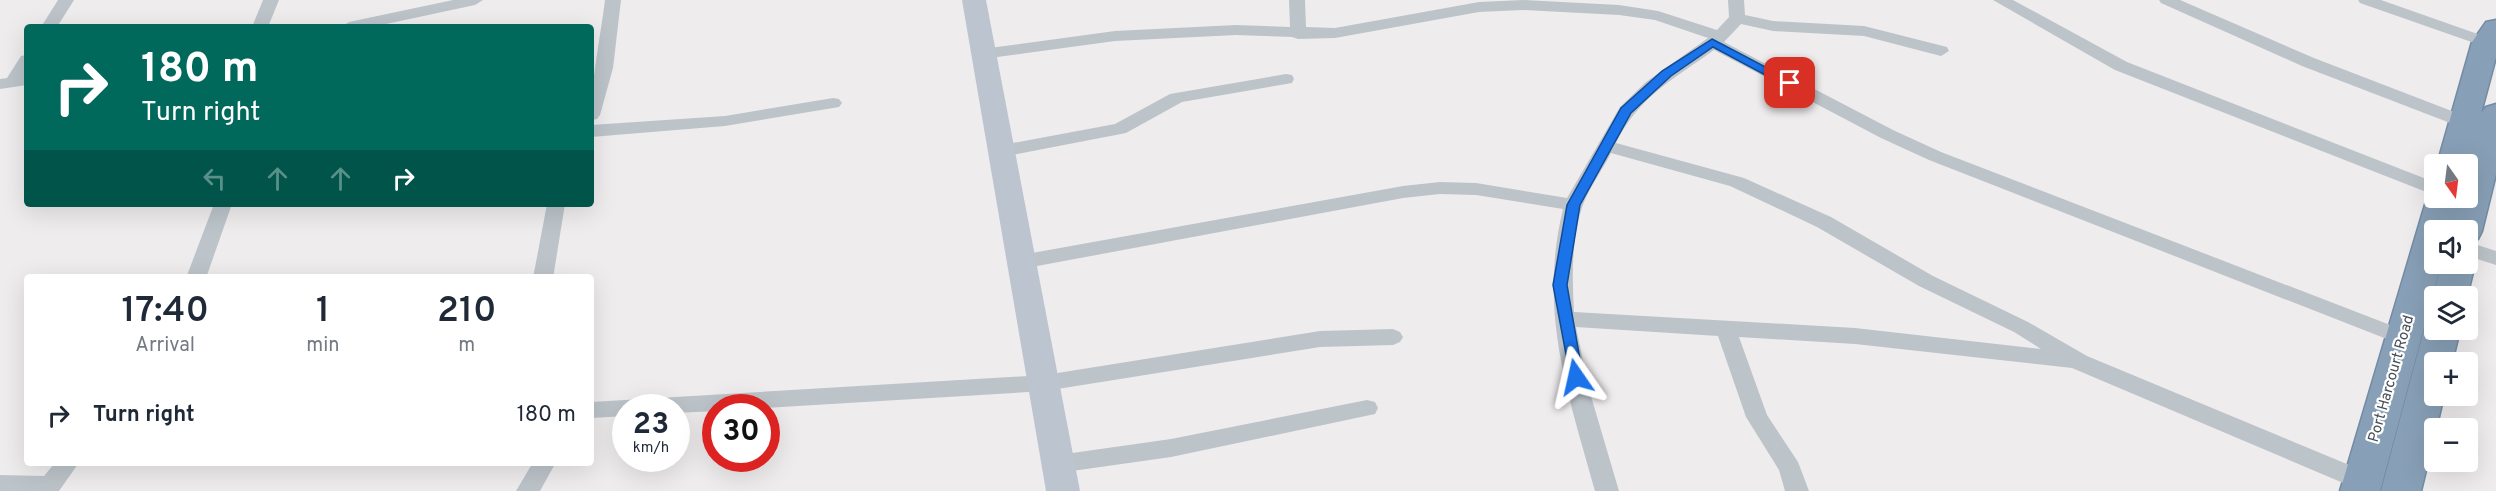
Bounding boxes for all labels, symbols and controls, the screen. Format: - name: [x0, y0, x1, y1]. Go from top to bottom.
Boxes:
- text: 180 m: [141, 44, 258, 97]
- icon: right: [42, 48, 120, 126]
- pin: [1764, 57, 1815, 108]
- icon: arrive: [1773, 66, 1806, 99]
- text: Turn right: [141, 96, 260, 130]
- north arrow: [2424, 154, 2478, 208]
- map controls: [2424, 154, 2478, 472]
- icon: left: [198, 162, 231, 195]
- icon: ahead: [261, 162, 294, 195]
- icon: ahead: [324, 162, 357, 195]
- icon: right: [387, 162, 420, 195]
- button: sound: [2424, 220, 2478, 274]
- button: layers: [2424, 286, 2478, 340]
- text: 17:40: [121, 289, 209, 335]
- text: 1: [316, 289, 330, 335]
- text: 210: [437, 289, 497, 335]
- street label: Port Harcourt Road: [2365, 313, 2419, 445]
- text: Arrival: [135, 333, 195, 359]
- text: min: [306, 333, 340, 359]
- text: m: [458, 333, 475, 359]
- position arrow: [1544, 345, 1608, 409]
- button: +: [2424, 352, 2478, 406]
- speed limit sign: 30: [702, 394, 780, 472]
- icon: right: [42, 399, 75, 432]
- text: Turn right: [93, 402, 195, 429]
- text: 180 m: [517, 402, 576, 429]
- text: 23: [633, 407, 669, 444]
- button: −: [2424, 418, 2478, 472]
- text: km/h: [633, 439, 669, 458]

